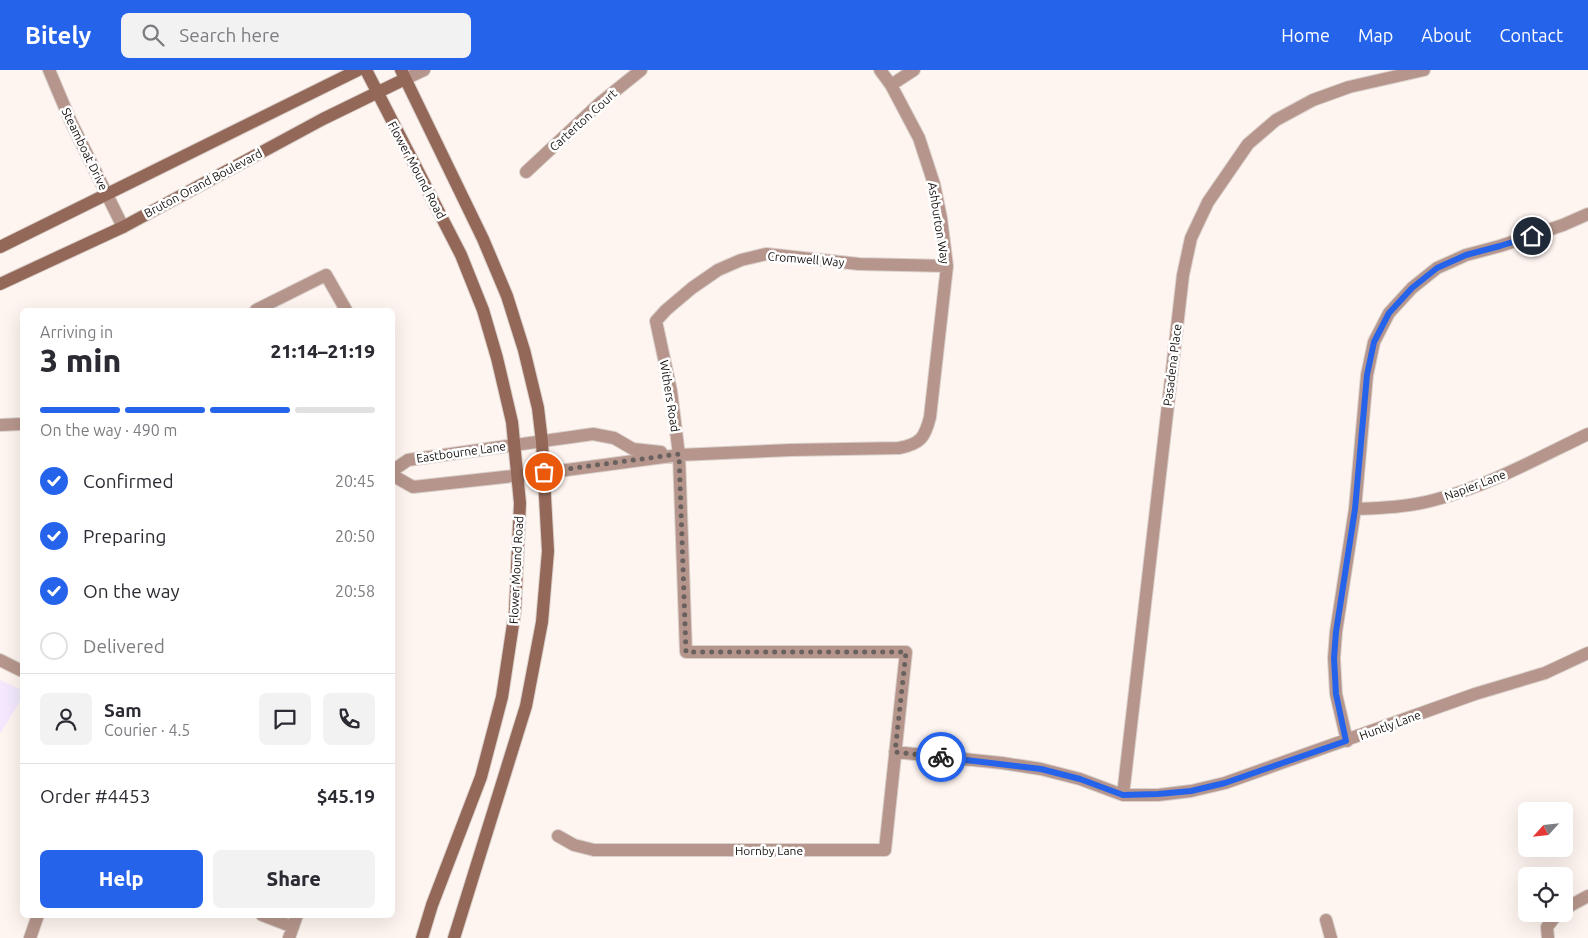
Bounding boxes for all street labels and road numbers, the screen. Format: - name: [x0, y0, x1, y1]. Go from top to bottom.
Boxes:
- street label: Carterton Court: [547, 86, 619, 154]
- street label: Steamboat Drive: [59, 106, 111, 192]
- street label: Flower Mound Road: [386, 119, 448, 221]
- street label: Bruton Orand Boulevard: [142, 146, 264, 220]
- street label: Ashburton Way: [926, 181, 952, 265]
- street label: Cromwell Way: [767, 249, 845, 269]
- street label: Pasadena Place: [1161, 323, 1183, 407]
- street label: Withers Road: [658, 359, 682, 433]
- street label: Eastbourne Lane: [415, 439, 507, 465]
- street label: Napier Lane: [1443, 467, 1507, 503]
- street label: Flower Mound Road: [507, 516, 525, 624]
- street label: Huntly Lane: [1358, 708, 1422, 742]
- street label: Hornby Lane: [735, 844, 803, 857]

